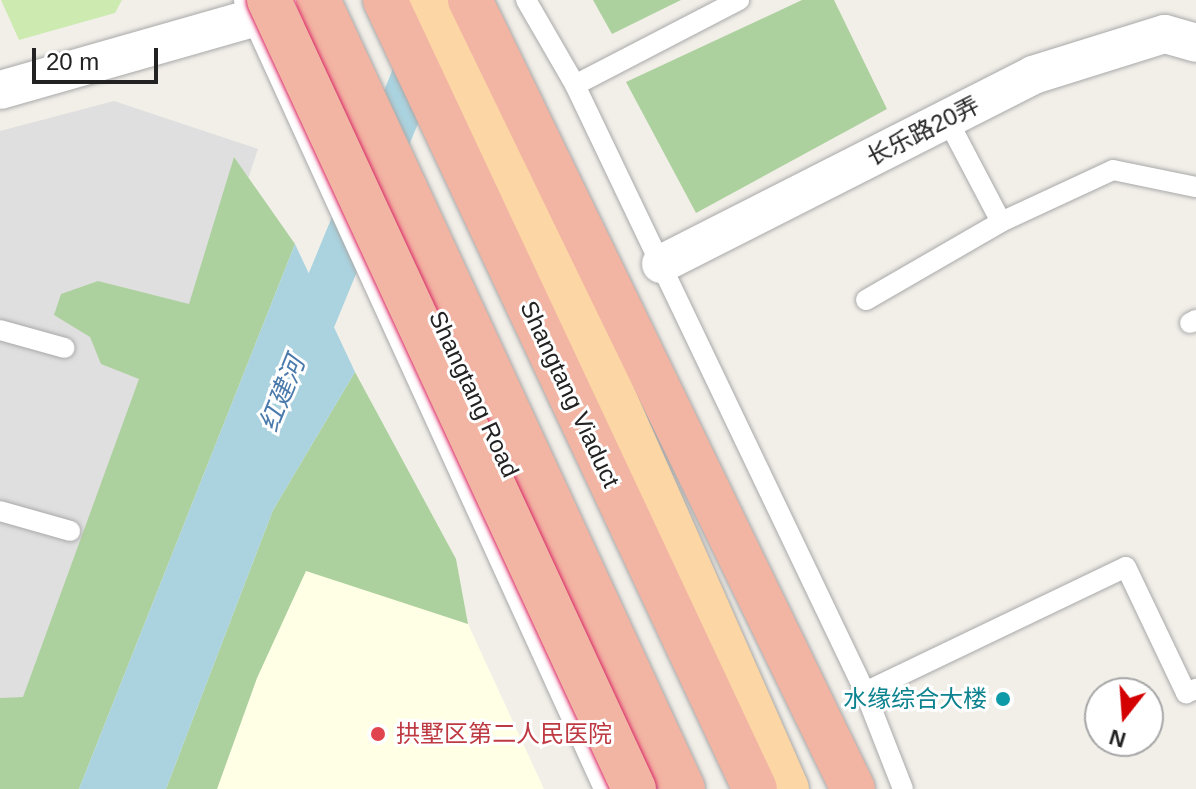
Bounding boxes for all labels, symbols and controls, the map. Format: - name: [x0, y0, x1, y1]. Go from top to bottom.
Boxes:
- scale bar: [36, 32, 162, 82]
- text: 20 m: [46, 48, 99, 75]
- street label: 长乐路20弄: [862, 90, 984, 172]
- street label: Shangtang Viaduct: [514, 296, 626, 492]
- street label: Shangtang Road: [423, 306, 525, 482]
- water label: 红建河: [254, 352, 312, 436]
- north arrow: [1084, 677, 1164, 757]
- place label: 水缘综合大楼: [843, 685, 987, 713]
- marker: 水缘综合大楼: [994, 690, 1012, 708]
- place label: 拱墅区第二人民医院: [396, 720, 612, 748]
- marker: 拱墅区第二人民医院: [367, 723, 389, 745]
- text: N: [1106, 724, 1129, 753]

